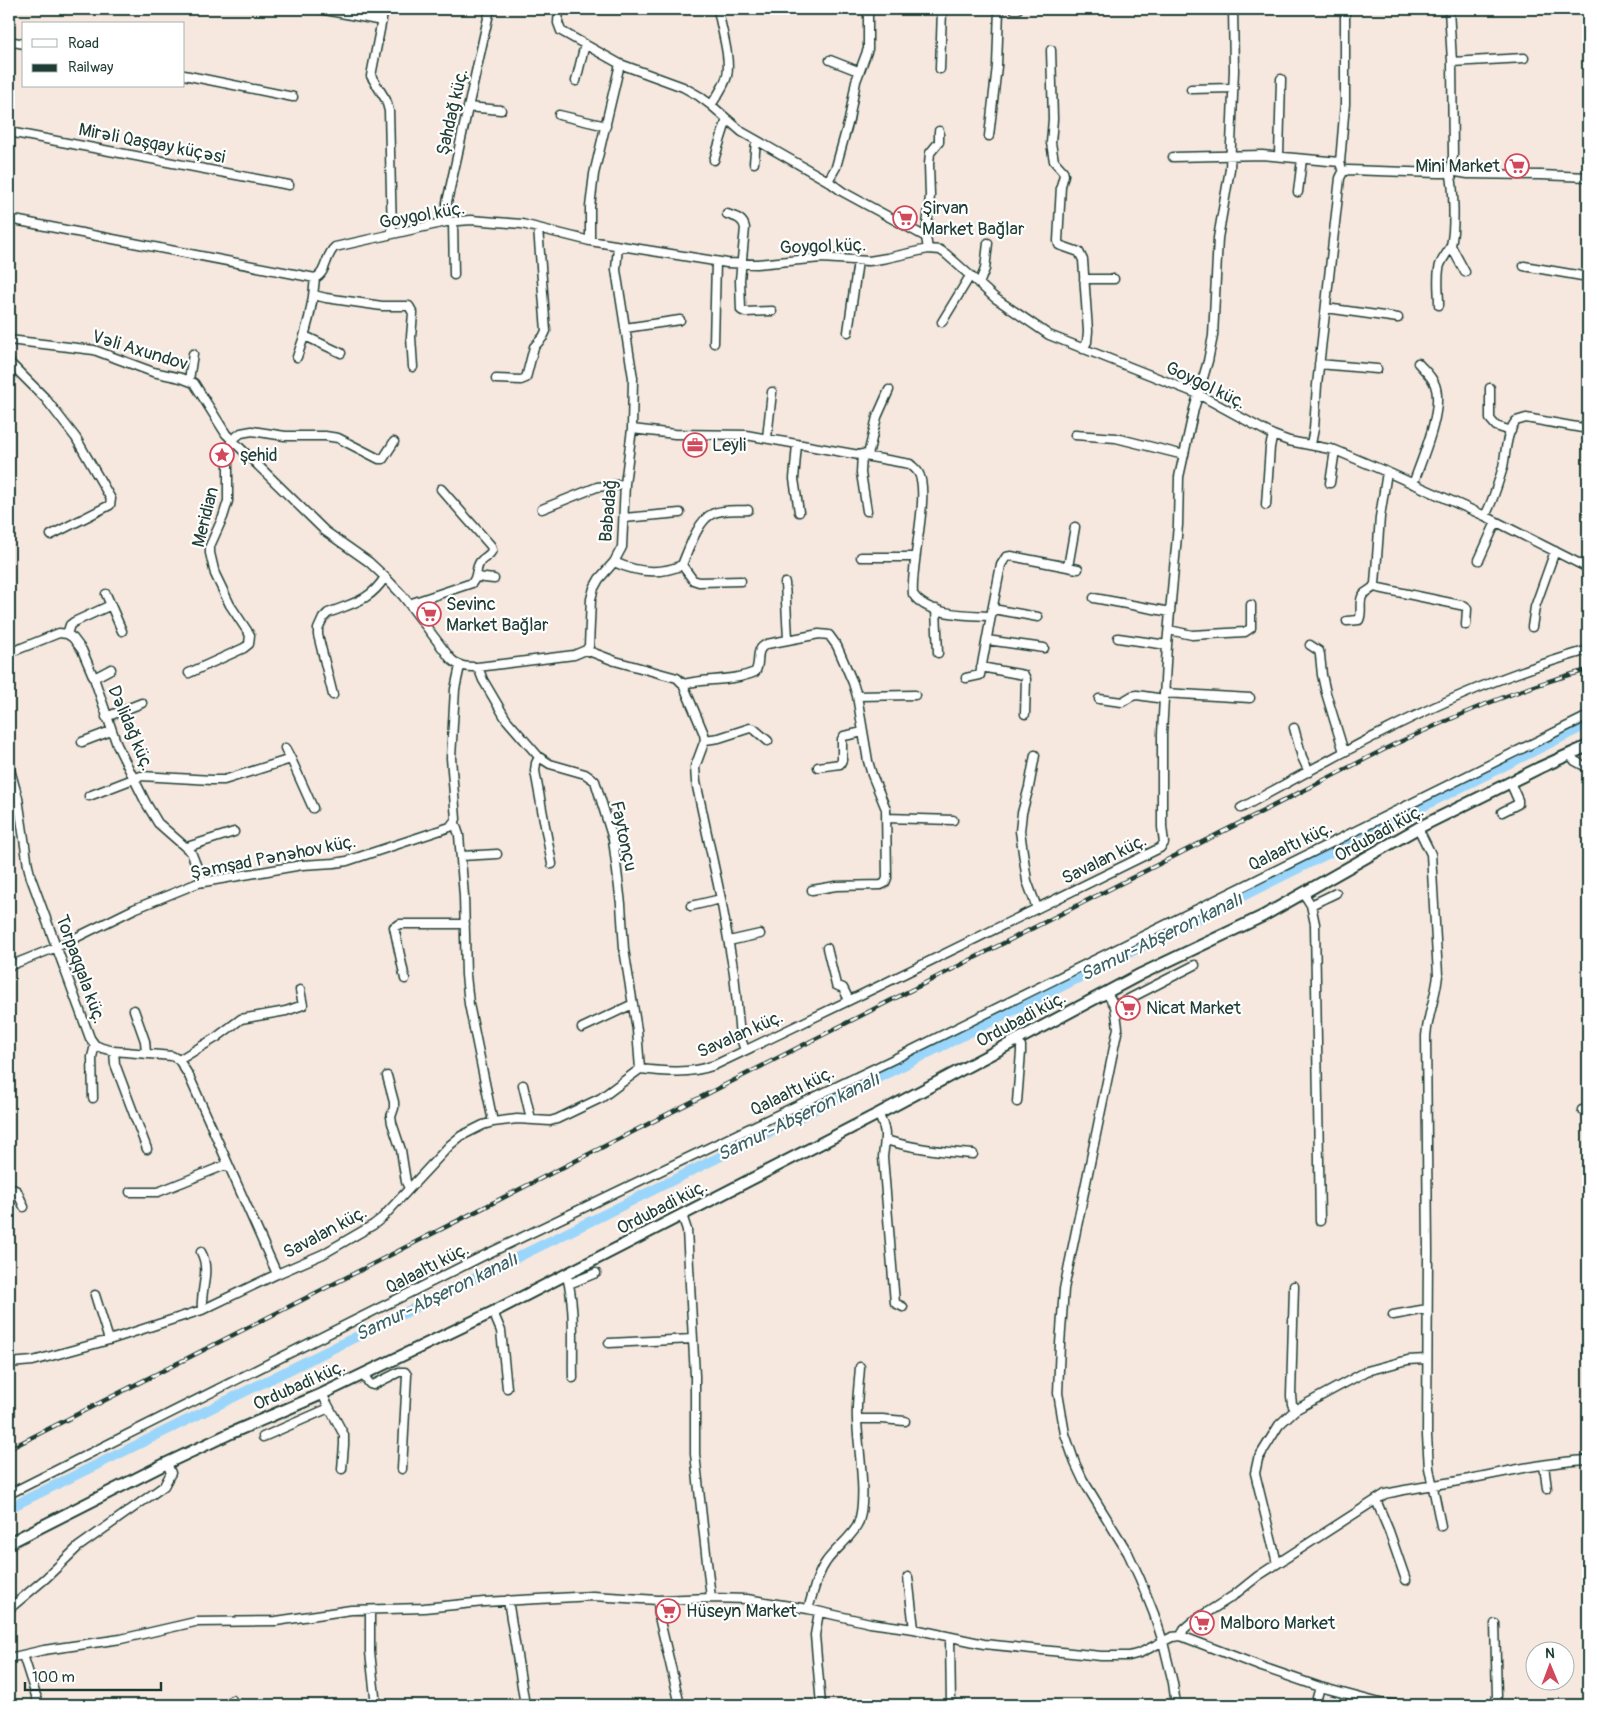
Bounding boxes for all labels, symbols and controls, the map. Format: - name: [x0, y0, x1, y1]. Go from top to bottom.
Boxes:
- legend: [22, 22, 185, 88]
- text: Road: [68, 34, 99, 53]
- text: Railway: [68, 58, 114, 77]
- street label: Şahdağ küç.: [431, 67, 474, 158]
- street label: Mirəli Qaşqay küçəsi: [77, 118, 227, 169]
- supermarket icon: Mini Market: [1504, 153, 1530, 179]
- place label: Mini Market: [1415, 155, 1501, 178]
- street label: Goygol küç.: [378, 197, 467, 234]
- place label: Şirvan Market Bağlar: [922, 197, 1025, 241]
- supermarket icon: Şirvan Market Bağlar: [892, 205, 918, 231]
- street label: Goygol küç.: [779, 234, 867, 259]
- street label: Vəli Axundov: [89, 325, 191, 376]
- street label: Goygol küç.: [1162, 356, 1250, 415]
- office icon: Leyli: [682, 432, 708, 458]
- place label: Leyli: [712, 434, 746, 457]
- place icon: şehid: [209, 442, 235, 468]
- place label: şehid: [240, 444, 278, 467]
- street label: Babadağ: [594, 479, 623, 543]
- street label: Meridian: [187, 484, 224, 550]
- place label: Sevinc Market Bağlar: [446, 593, 549, 637]
- supermarket icon: Sevinc Market Bağlar: [416, 601, 442, 627]
- street label: Dəlidağ küç.: [102, 682, 159, 774]
- street label: Faytonçu: [605, 799, 642, 873]
- street label: Ordubadi küç.: [1331, 799, 1428, 867]
- street label: Qalaaltı küç.: [1244, 816, 1336, 877]
- street label: Savalan küç.: [1058, 829, 1150, 890]
- street label: Şəmşad Pənəhov küç.: [188, 830, 358, 885]
- water label: Samur-Abşeron kanalı: [1076, 887, 1247, 987]
- street label: Torpaqqala küç.: [50, 912, 111, 1027]
- street label: Ordubadi küç.: [972, 986, 1070, 1053]
- supermarket icon: Nicat Market: [1115, 995, 1141, 1021]
- place label: Nicat Market: [1146, 997, 1242, 1020]
- street label: Savalan küç.: [694, 1005, 787, 1064]
- street label: Qalaaltı küç.: [746, 1061, 838, 1122]
- water label: Samur-Abşeron kanalı: [713, 1067, 884, 1167]
- street label: Ordubadi küç.: [613, 1175, 711, 1240]
- street label: Savalan küç.: [279, 1201, 371, 1264]
- street label: Qalaaltı küç.: [382, 1238, 473, 1299]
- water label: Samur-Abşeron kanalı: [351, 1247, 522, 1347]
- street label: Ordubadi küç.: [249, 1355, 349, 1416]
- supermarket icon: Hüseyn Market: [655, 1598, 681, 1624]
- place label: Hüseyn Market: [686, 1600, 798, 1623]
- supermarket icon: Malboro Market: [1189, 1610, 1215, 1636]
- place label: Malboro Market: [1220, 1612, 1336, 1635]
- north arrow: [1524, 1642, 1574, 1692]
- text: N: [1545, 1645, 1555, 1662]
- scale bar: [25, 1659, 161, 1691]
- text: 100 m: [32, 1668, 75, 1687]

